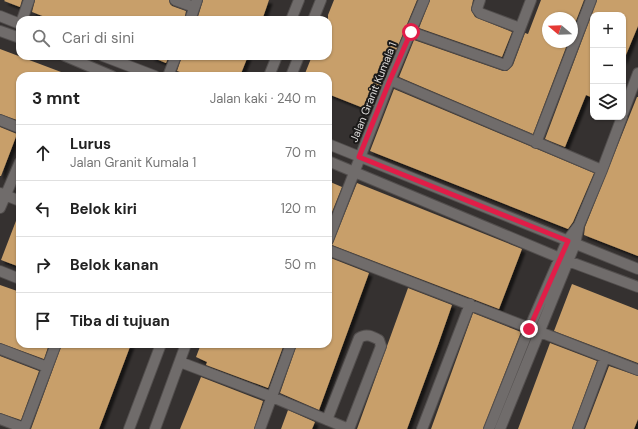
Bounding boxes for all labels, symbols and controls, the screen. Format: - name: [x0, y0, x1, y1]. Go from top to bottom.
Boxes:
- north arrow: [542, 12, 578, 48]
- map controls: [590, 12, 626, 120]
- button: +: [590, 12, 626, 48]
- search box: [16, 16, 332, 60]
- route start: [402, 23, 420, 41]
- icon: search: [30, 27, 52, 49]
- text: Cari di sini: [62, 28, 134, 48]
- street label: Jalan Granit Kumala 1: [346, 40, 400, 144]
- button: −: [590, 48, 626, 84]
- button: layers: [590, 84, 626, 120]
- text: 3 mnt: [32, 87, 80, 109]
- text: Jalan kaki · 240 m: [210, 90, 316, 107]
- text: Lurus: [70, 134, 111, 154]
- icon: ahead: [32, 142, 54, 164]
- text: 70 m: [285, 144, 316, 161]
- text: Jalan Granit Kumala 1: [70, 154, 196, 171]
- icon: left: [32, 198, 54, 220]
- text: Belok kiri: [70, 199, 137, 219]
- text: 120 m: [281, 200, 316, 217]
- icon: right: [32, 254, 54, 276]
- text: Belok kanan: [70, 255, 158, 275]
- text: 50 m: [284, 256, 316, 273]
- icon: arrive: [32, 310, 54, 332]
- text: Tiba di tujuan: [70, 311, 170, 331]
- route end: [520, 320, 538, 338]

